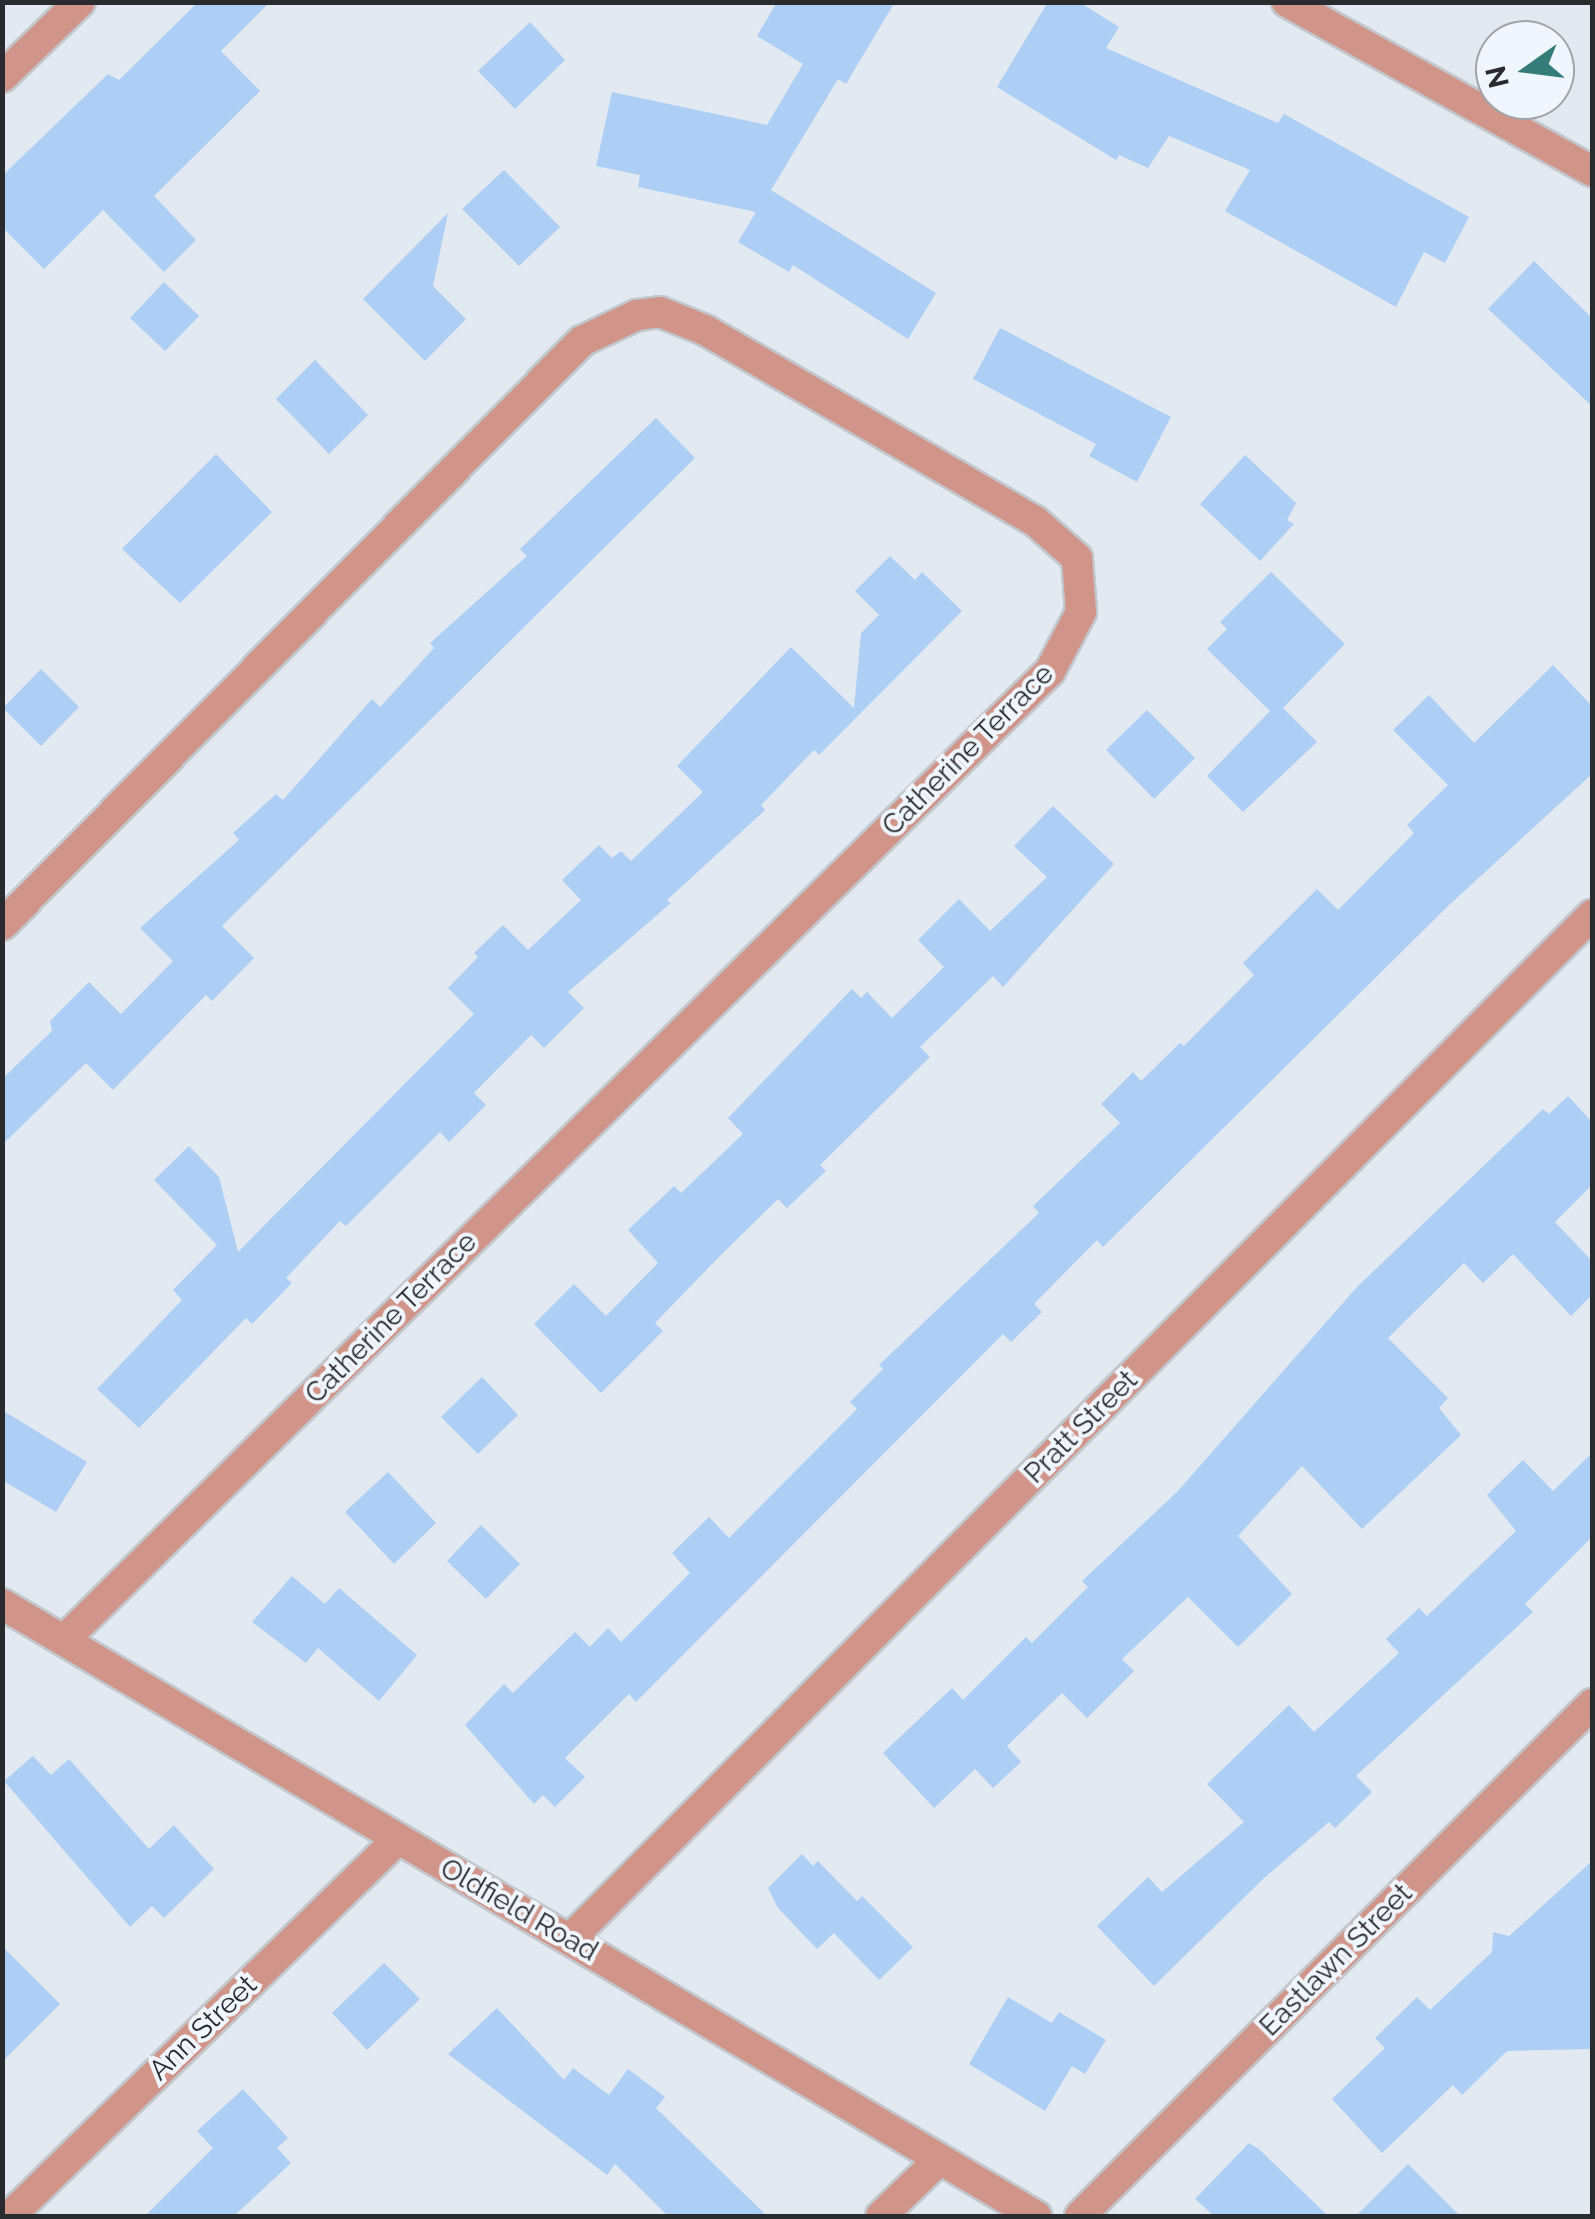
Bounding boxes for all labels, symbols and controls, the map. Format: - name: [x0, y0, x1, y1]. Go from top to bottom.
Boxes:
- north arrow: [1475, 20, 1575, 120]
- text: N: [1479, 63, 1516, 91]
- street label: Catherine Terrace: [875, 657, 1061, 843]
- street label: Catherine Terrace: [298, 1225, 484, 1411]
- street label: Pratt Street: [1018, 1364, 1144, 1490]
- street label: Oldfield Road: [434, 1851, 604, 1969]
- street label: Eastlawn Street: [1253, 1877, 1419, 2043]
- street label: Ann Street: [142, 1969, 264, 2087]

